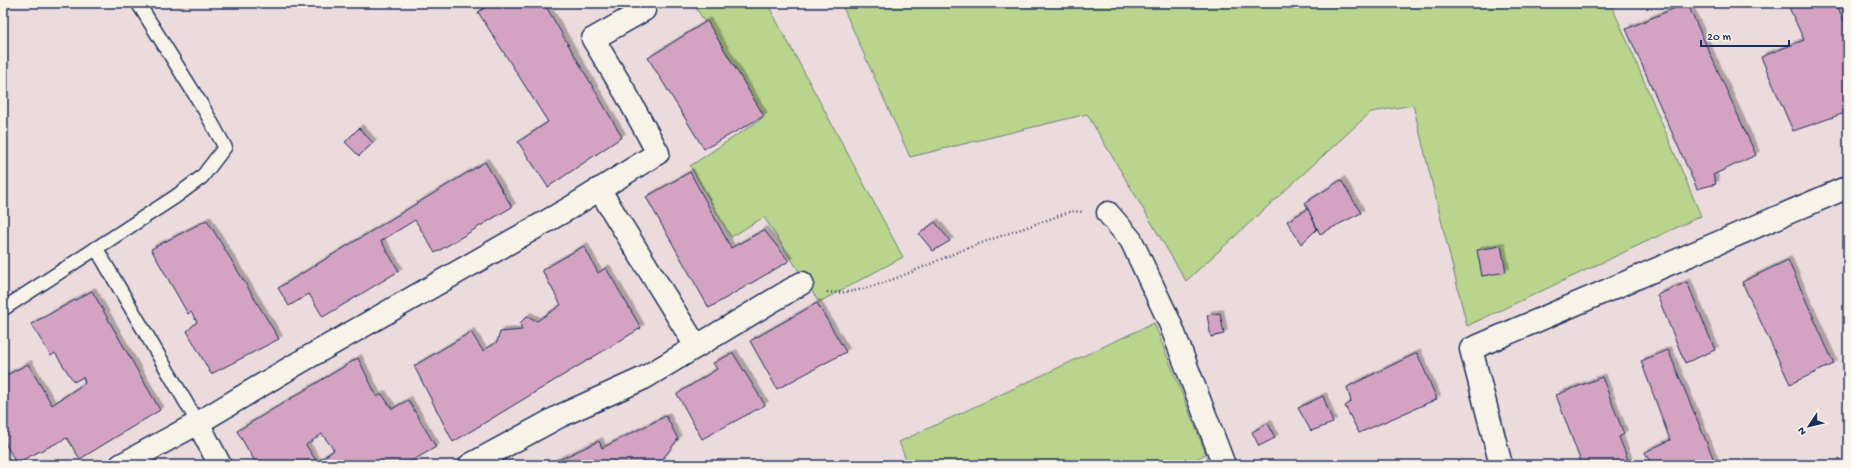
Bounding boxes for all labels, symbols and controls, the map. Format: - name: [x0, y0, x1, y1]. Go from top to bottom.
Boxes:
- scale bar: [1701, 22, 1789, 48]
- text: 20 m: [1707, 31, 1732, 45]
- north arrow: [1789, 406, 1829, 446]
- text: N: [1795, 424, 1809, 437]

